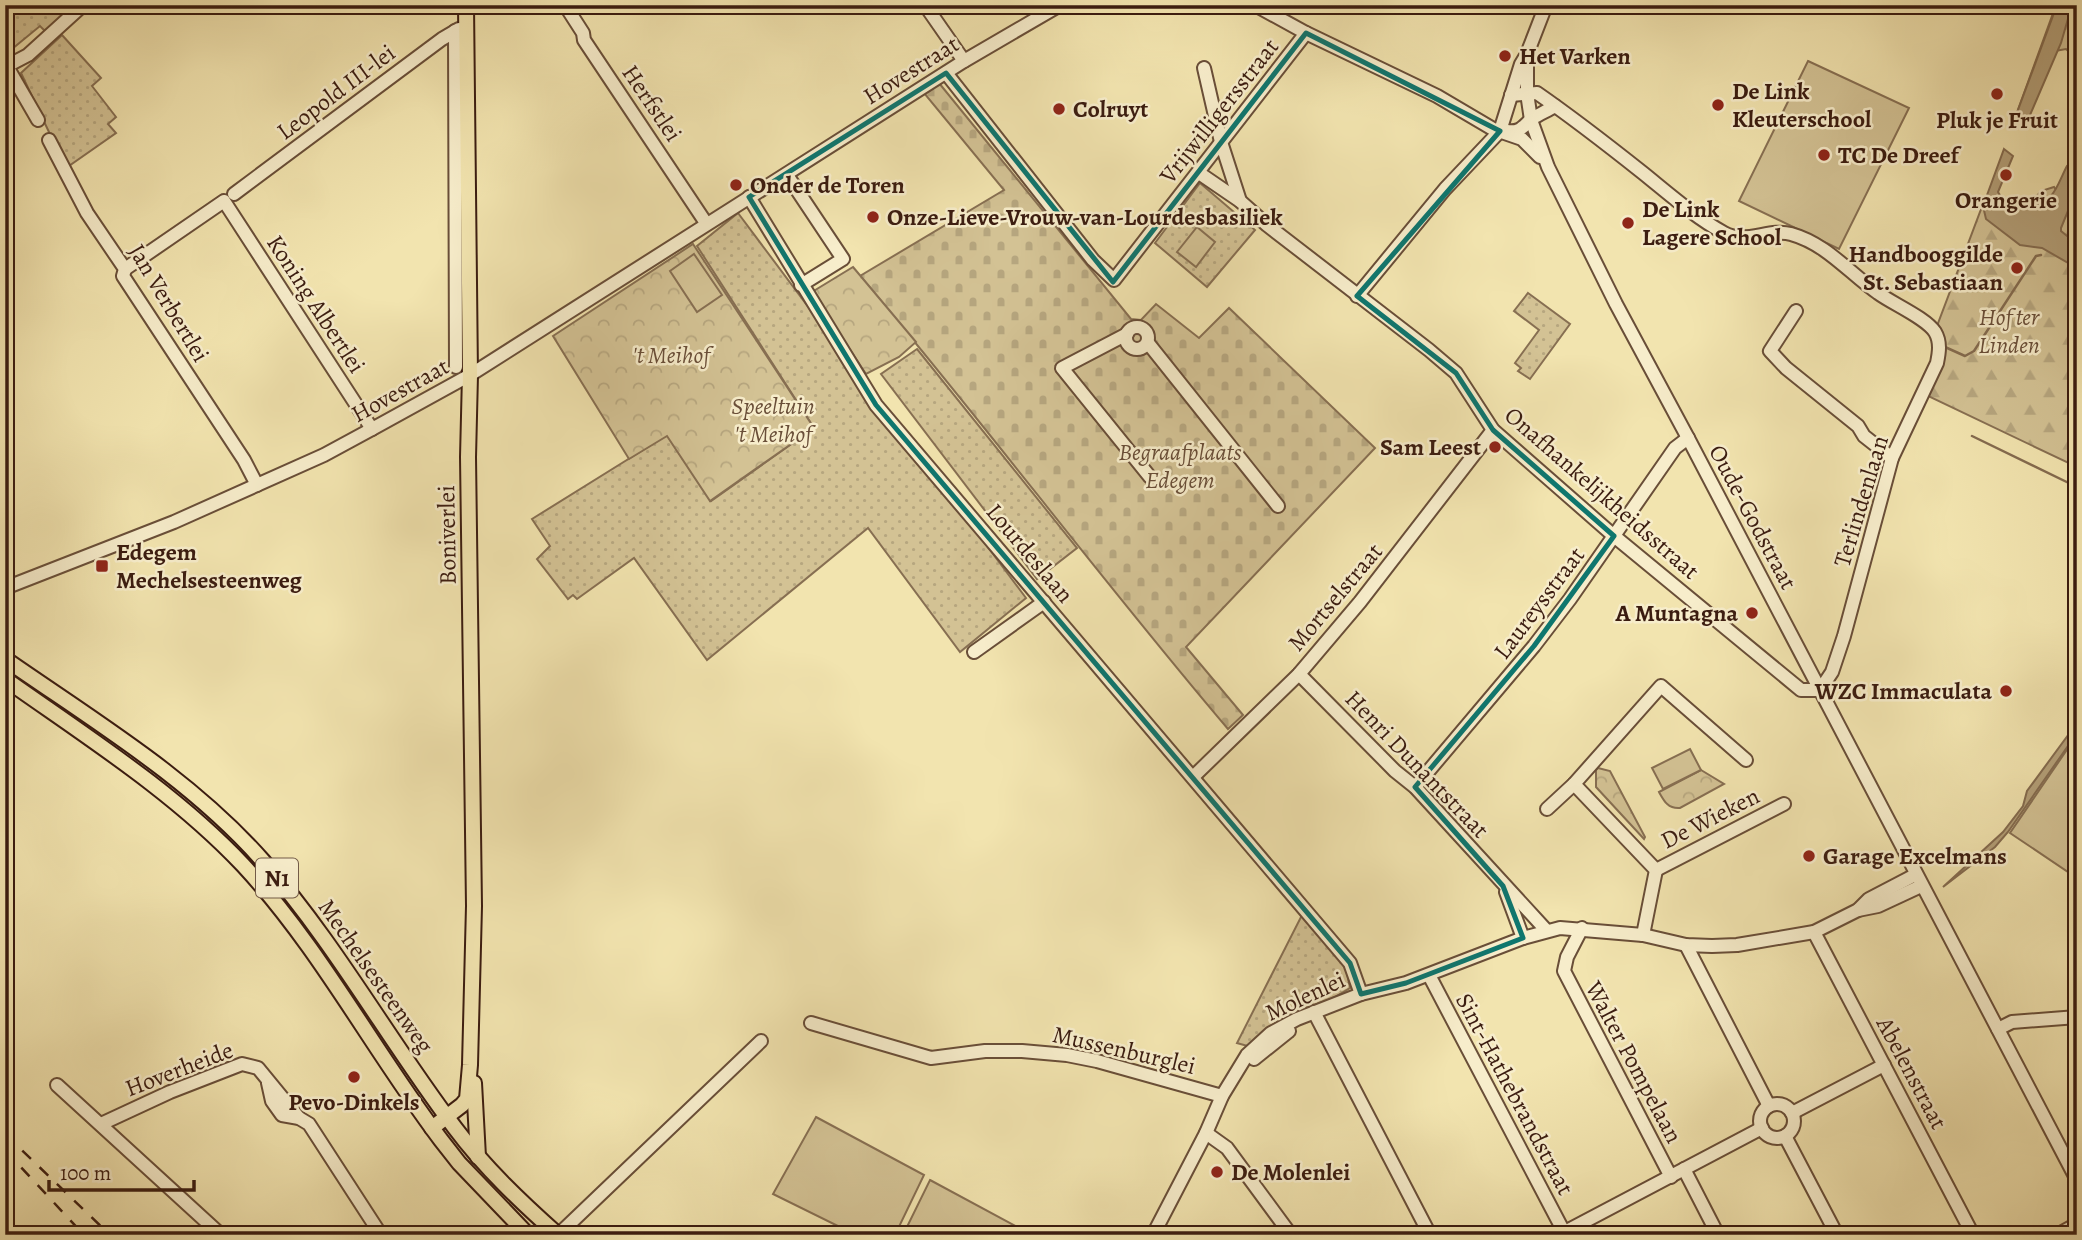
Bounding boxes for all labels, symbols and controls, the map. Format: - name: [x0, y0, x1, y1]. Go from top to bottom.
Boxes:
- street label: Hovestraat: [857, 28, 965, 112]
- street label: Vrijwilligersstraat: [1152, 32, 1286, 191]
- street label: Leopold III-lei: [270, 37, 402, 147]
- place label: Het Varken: [1519, 40, 1631, 72]
- marker: Het Varken: [1497, 48, 1513, 64]
- street label: Herfstlei: [615, 58, 689, 148]
- place label: De Link Kleuterschool: [1732, 75, 1872, 135]
- marker: Pluk je Fruit: [1989, 86, 2005, 102]
- place label: Colruyt: [1073, 93, 1148, 125]
- marker: De Link Kleuterschool: [1710, 97, 1726, 113]
- marker: Colruyt: [1051, 101, 1067, 117]
- place label: Pluk je Fruit: [1936, 104, 2058, 136]
- place label: TC De Dreef: [1838, 139, 1963, 171]
- marker: TC De Dreef: [1816, 147, 1832, 163]
- marker: Orangerie: [1998, 167, 2014, 183]
- place label: Onder de Toren: [750, 169, 905, 201]
- marker: Onder de Toren: [728, 177, 744, 193]
- place label: Orangerie: [1955, 184, 2057, 216]
- place label: De Link Lagere School: [1642, 193, 1782, 253]
- place label: Onze-Lieve-Vrouw-van-Lourdesbasiliek: [887, 201, 1283, 233]
- marker: Onze-Lieve-Vrouw-van-Lourdesbasiliek: [865, 209, 881, 225]
- marker: De Link Lagere School: [1620, 215, 1636, 231]
- street label: Koning Albertlei: [259, 229, 373, 379]
- street label: Jan Verbertlei: [121, 238, 217, 368]
- place label: Handbooggilde St. Sebastiaan: [1849, 238, 2004, 298]
- marker: Handbooggilde St. Sebastiaan: [2009, 260, 2025, 276]
- park label: Hof ter Linden: [1978, 301, 2040, 361]
- park label: 't Meihof: [633, 339, 714, 371]
- street label: Hovestraat: [345, 350, 455, 430]
- park label: Speeltuin 't Meihof: [731, 390, 816, 450]
- street label: Onafhankelijkheidsstraat: [1498, 399, 1706, 587]
- place label: Sam Leest: [1380, 431, 1481, 463]
- street label: Terlindenlaan: [1826, 432, 1896, 570]
- park label: Begraafplaats Edegem: [1118, 436, 1242, 496]
- marker: Sam Leest: [1487, 439, 1503, 455]
- street label: Oude-Godstraat: [1701, 439, 1805, 595]
- street label: Boniverlei: [430, 485, 464, 585]
- street label: Lourdeslaan: [979, 496, 1081, 610]
- place label: Edegem Mechelsesteenweg: [116, 536, 303, 596]
- street label: Mortselstraat: [1280, 536, 1390, 658]
- street label: Laureysstraat: [1486, 540, 1592, 666]
- marker: Edegem Mechelsesteenweg: [94, 558, 110, 574]
- place label: A Muntagna: [1615, 597, 1738, 629]
- marker: A Muntagna: [1744, 605, 1760, 621]
- place label: WZC Immaculata: [1814, 675, 1992, 707]
- street label: Henri Dunantstraat: [1338, 683, 1496, 845]
- marker: WZC Immaculata: [1998, 683, 2014, 699]
- street label: De Wieken: [1655, 780, 1765, 856]
- place label: Garage Excelmans: [1823, 840, 2007, 872]
- marker: Garage Excelmans: [1801, 848, 1817, 864]
- road number: N1: [256, 858, 298, 898]
- street label: Mechelsesteenweg: [311, 893, 441, 1059]
- street label: Molenlei: [1260, 964, 1350, 1028]
- street label: Walter Pompelaan: [1577, 975, 1690, 1149]
- street label: Sint-Hathebrandstraat: [1448, 988, 1582, 1201]
- street label: Abelenstraat: [1869, 1010, 1955, 1135]
- street label: Mussenburglei: [1049, 1018, 1199, 1082]
- street label: Hoverheide: [120, 1034, 238, 1104]
- marker: Pevo-Dinkels: [346, 1069, 362, 1085]
- place label: Pevo-Dinkels: [288, 1086, 420, 1118]
- scale bar: [49, 1149, 194, 1193]
- place label: De Molenlei: [1231, 1156, 1350, 1188]
- text: 100 m: [60, 1159, 111, 1187]
- marker: De Molenlei: [1209, 1164, 1225, 1180]

